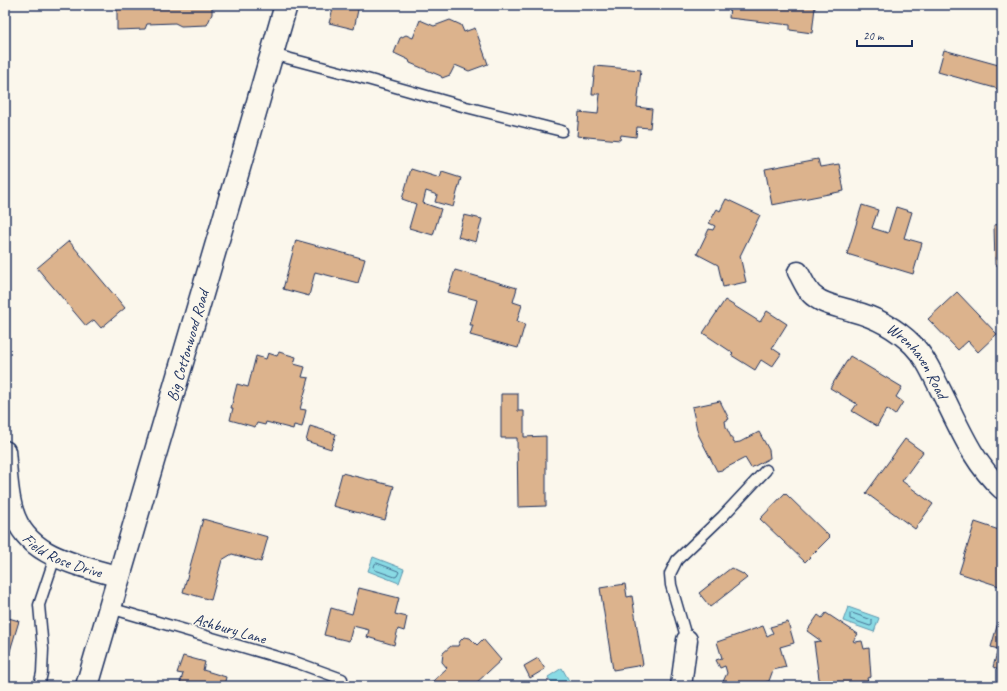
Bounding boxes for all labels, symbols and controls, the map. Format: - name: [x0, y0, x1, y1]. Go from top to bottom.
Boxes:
- scale bar: [857, 22, 912, 48]
- text: 20 m: [863, 28, 885, 44]
- street label: Big Cottonwood Road: [162, 285, 214, 404]
- street label: Wrenhaven Road: [883, 319, 953, 404]
- street label: Field Rose Drive: [18, 529, 106, 583]
- street label: Ashbury Lane: [191, 609, 270, 649]

